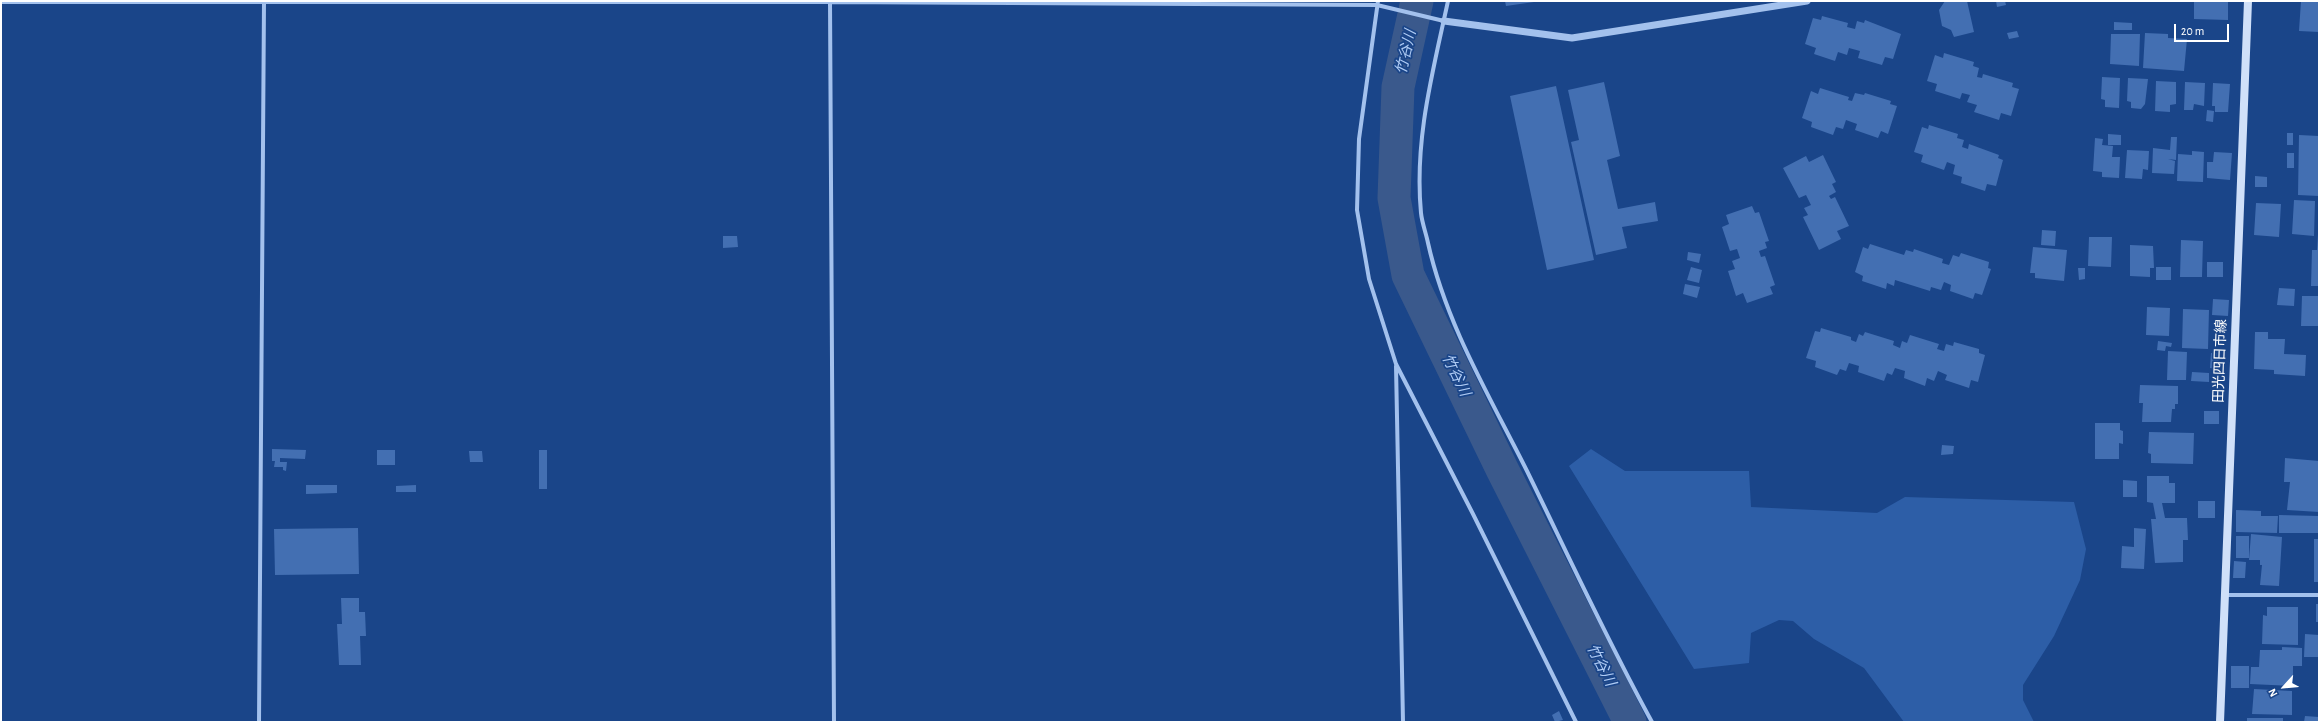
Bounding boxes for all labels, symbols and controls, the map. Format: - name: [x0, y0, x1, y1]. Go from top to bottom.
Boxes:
- scale bar: [2176, 16, 2231, 42]
- text: 20 m: [2181, 25, 2204, 37]
- water label: 竹谷川: [1392, 28, 1420, 76]
- street label: 田光四日市線: [2210, 319, 2230, 403]
- water label: 竹谷川: [1438, 351, 1474, 399]
- water label: 竹谷川: [1583, 641, 1619, 689]
- north arrow: [2264, 667, 2304, 707]
- text: N: [2266, 687, 2280, 699]

